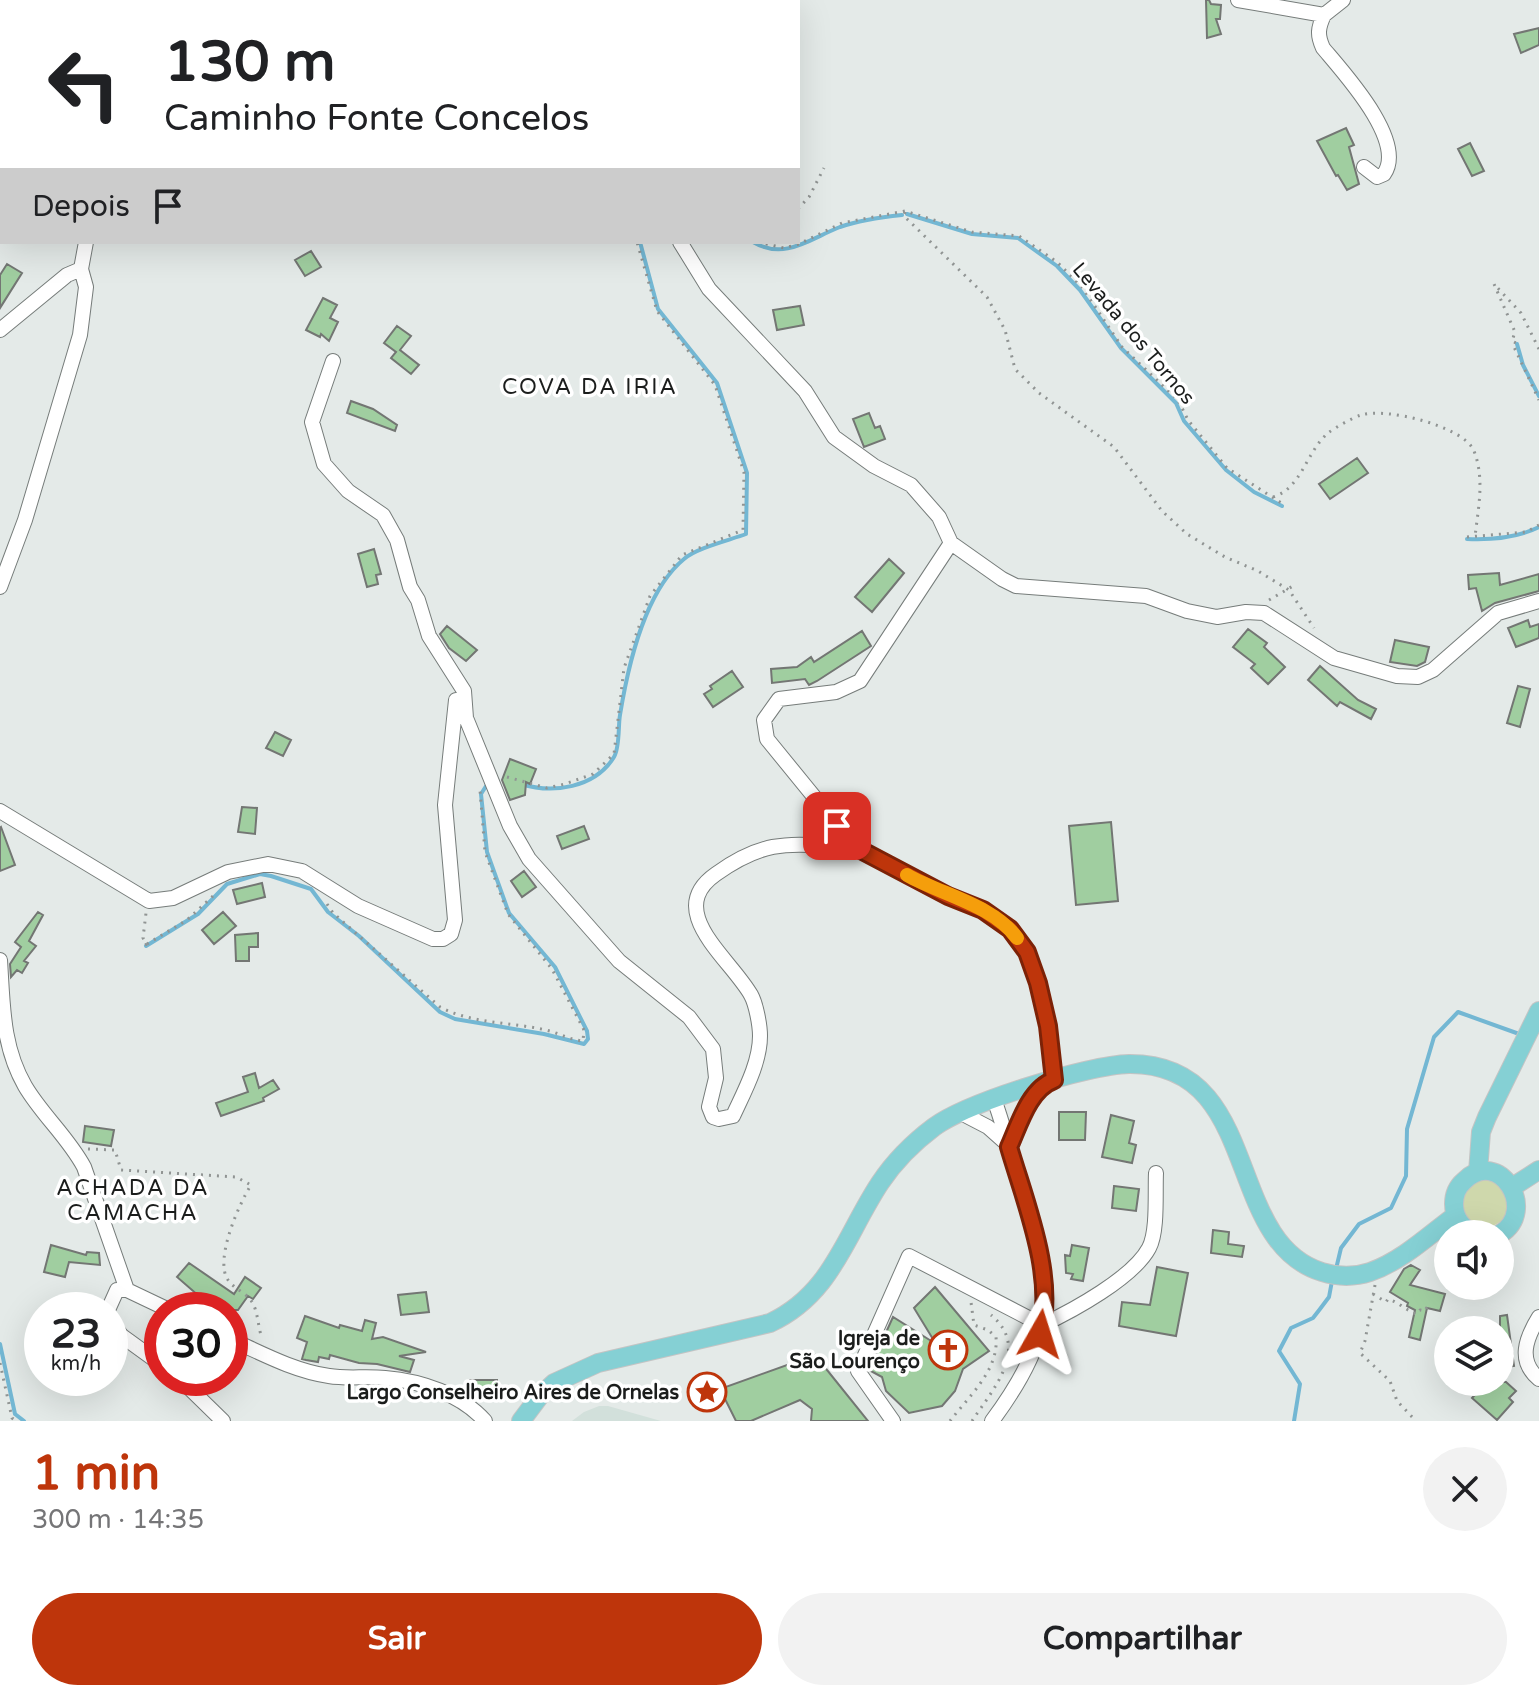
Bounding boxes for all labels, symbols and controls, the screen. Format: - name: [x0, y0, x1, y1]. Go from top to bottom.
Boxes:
- text: 130 m: [164, 29, 335, 96]
- icon: left: [32, 32, 136, 136]
- text: Caminho Fonte Concelos: [164, 97, 589, 140]
- icon: arrive: [146, 184, 190, 228]
- text: Depois: [32, 188, 130, 225]
- street label: Levada dos Tornos: [1067, 258, 1200, 409]
- district label: COVA DA IRIA: [502, 374, 678, 400]
- pin: [803, 792, 871, 860]
- icon: arrive: [815, 804, 859, 848]
- district label: ACHADA DA CAMACHA: [56, 1175, 210, 1226]
- map controls: [1434, 1220, 1514, 1396]
- button: sound: [1434, 1220, 1514, 1300]
- speed limit sign: 30: [144, 1292, 248, 1396]
- position arrow: [998, 1292, 1082, 1376]
- text: 23: [51, 1310, 101, 1358]
- button: layers: [1434, 1316, 1514, 1396]
- place label: Igreja de São Lourenço: [790, 1327, 920, 1374]
- church icon: Igreja de São Lourenço: [927, 1329, 969, 1371]
- text: km/h: [51, 1352, 101, 1376]
- place icon: Largo Conselheiro Aires de Ornelas: [686, 1371, 728, 1413]
- place label: Largo Conselheiro Aires de Ornelas: [346, 1381, 679, 1405]
- text: 1 min: [32, 1445, 160, 1503]
- button: close: [1423, 1447, 1507, 1531]
- text: 300 m · 14:35: [32, 1504, 204, 1535]
- button: Sair: [32, 1593, 762, 1685]
- button: Compartilhar: [778, 1593, 1507, 1685]

